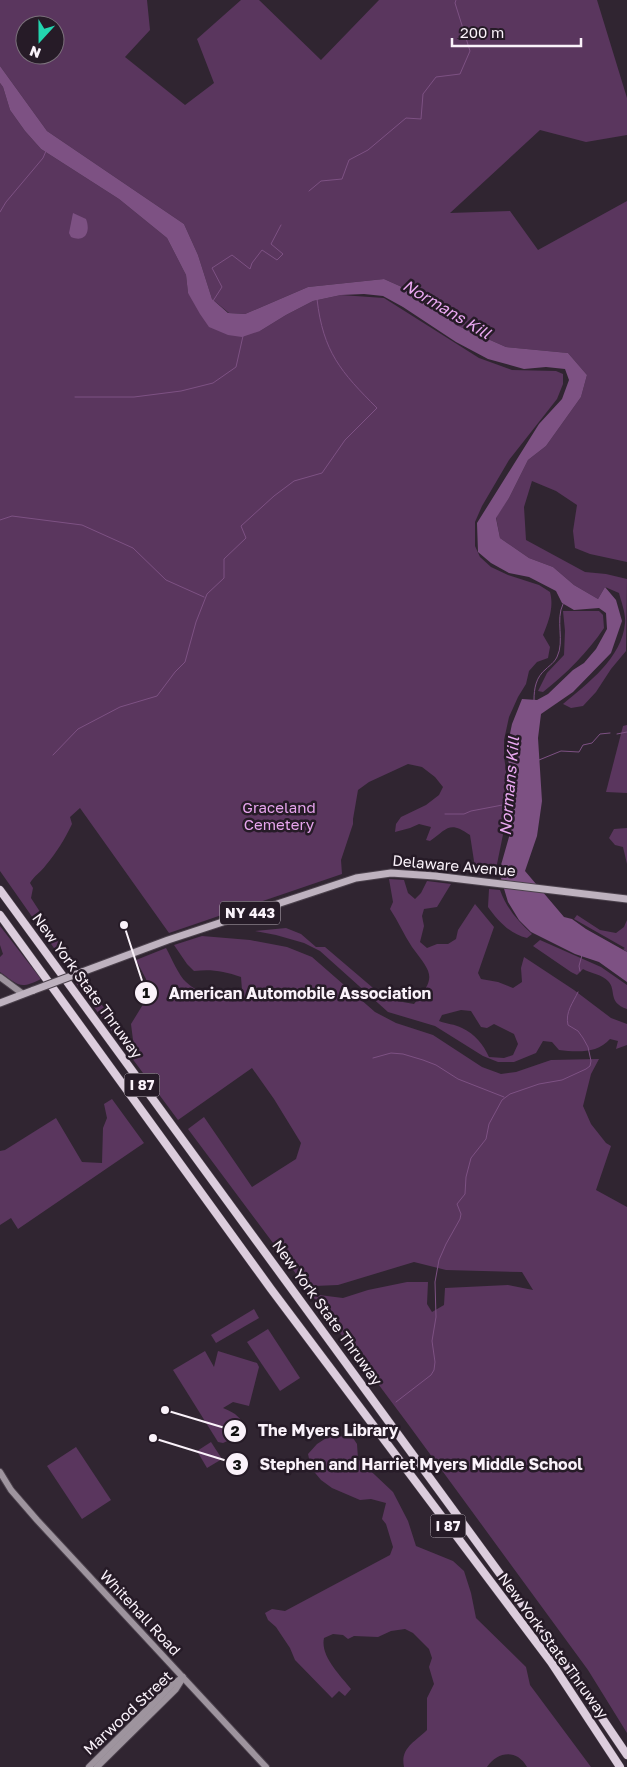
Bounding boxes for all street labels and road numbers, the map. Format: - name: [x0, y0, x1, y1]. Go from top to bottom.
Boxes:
- street label: Delaware Avenue: [392, 851, 517, 879]
- road number: NY 443: [220, 901, 280, 924]
- street label: New York State Thruway: [29, 909, 147, 1062]
- road number: I 87: [124, 1074, 160, 1096]
- street label: New York State Thruway: [269, 1236, 387, 1389]
- road number: I 87: [430, 1514, 466, 1538]
- street label: Whitehall Road: [97, 1566, 185, 1659]
- street label: New York State Thruway: [495, 1569, 613, 1722]
- street label: Marwood Street: [79, 1667, 175, 1758]

